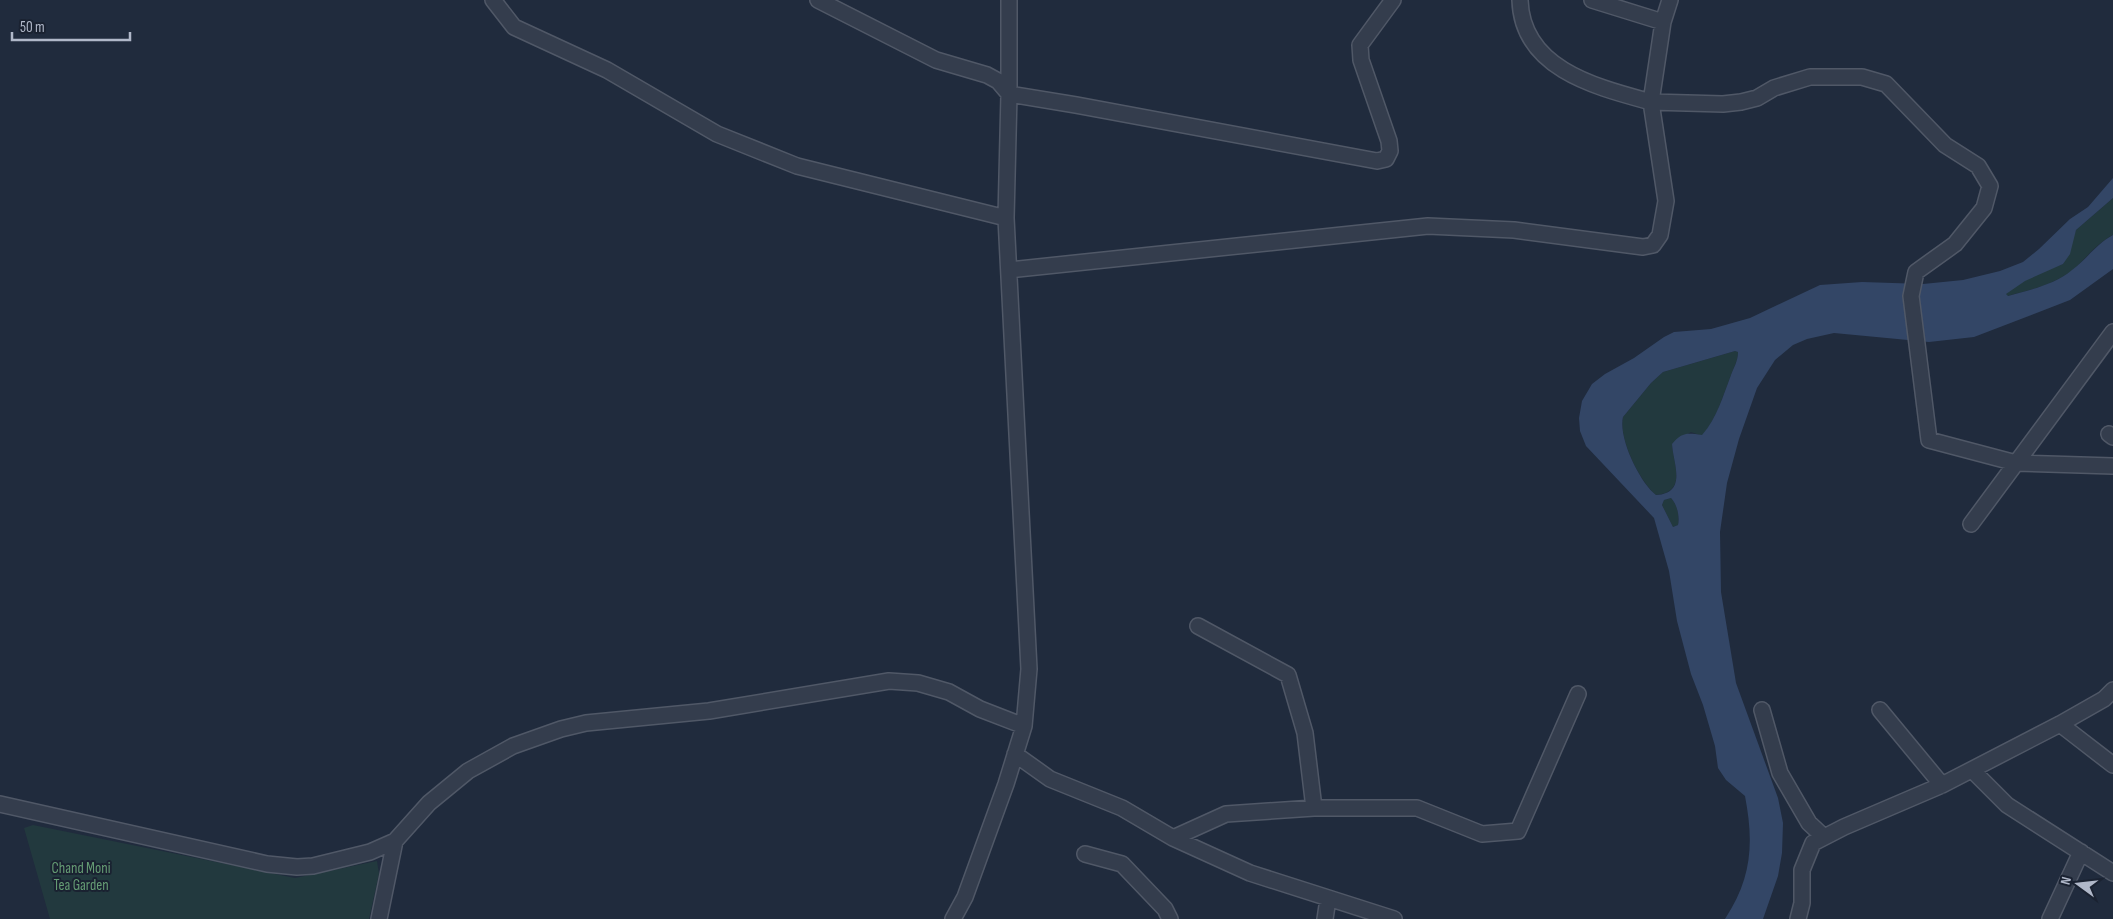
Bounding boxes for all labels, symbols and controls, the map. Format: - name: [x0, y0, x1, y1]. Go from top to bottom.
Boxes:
- scale bar: [12, 10, 130, 42]
- text: 50 m: [20, 18, 45, 37]
- park label: Chand Moni Tea Garden: [52, 859, 111, 895]
- north arrow: [2053, 859, 2103, 909]
- text: N: [2057, 875, 2075, 887]

